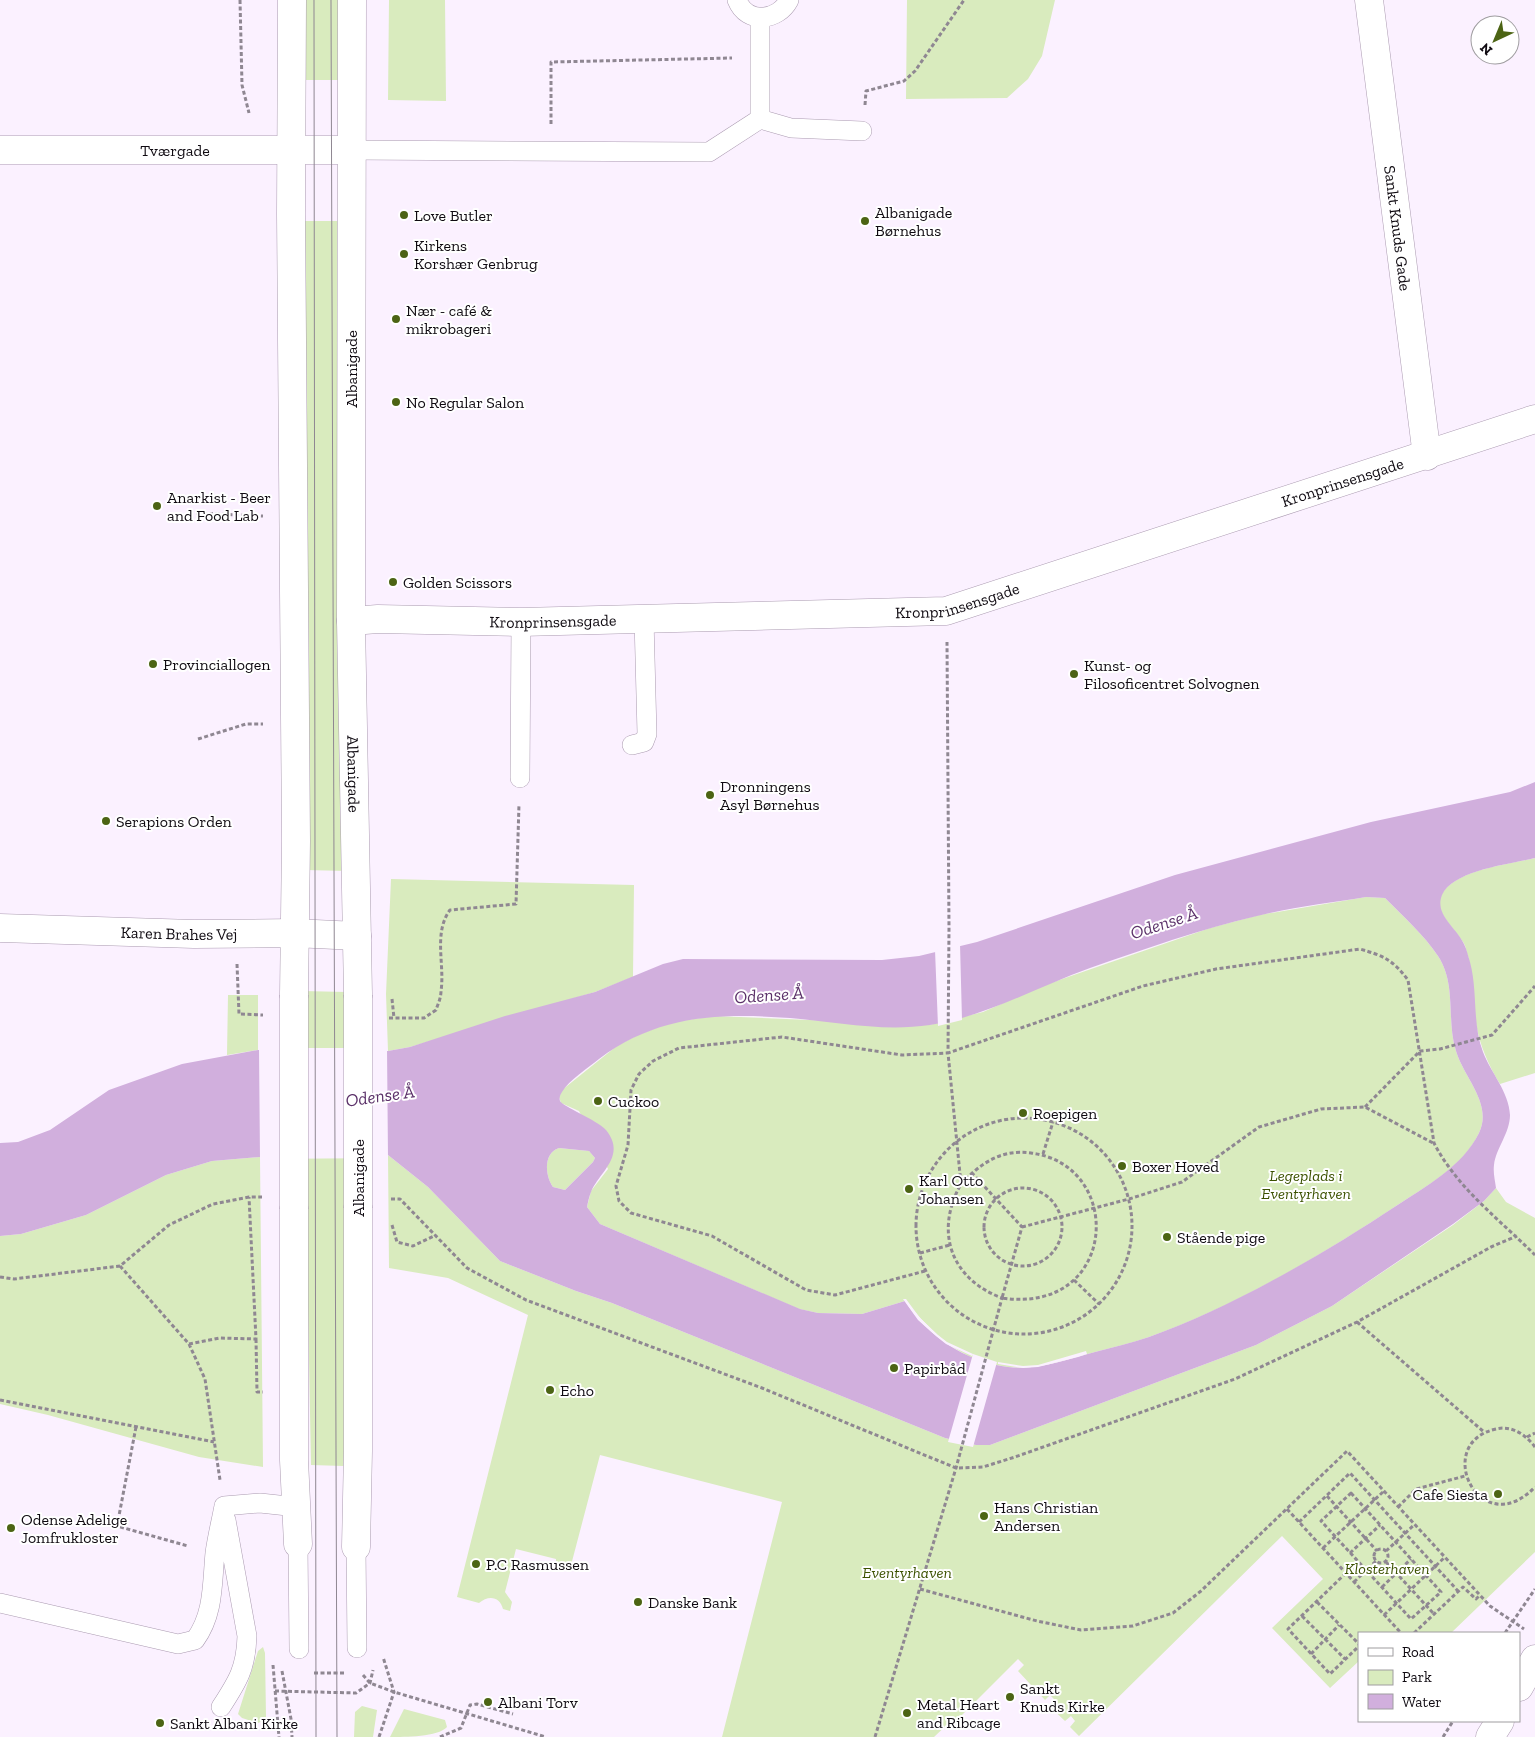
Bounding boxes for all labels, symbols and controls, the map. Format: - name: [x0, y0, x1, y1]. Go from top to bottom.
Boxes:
- north arrow: [1470, 15, 1520, 65]
- text: N: [1476, 39, 1496, 59]
- street label: Tværgade: [140, 141, 210, 160]
- street label: Sankt Knuds Gade: [1380, 164, 1415, 292]
- place label: Albanigade Børnehus: [875, 203, 952, 240]
- place label: Love Butler: [414, 206, 493, 225]
- marker: Love Butler: [398, 209, 410, 221]
- marker: Albanigade Børnehus: [859, 215, 871, 227]
- place label: Kirkens Korshær Genbrug: [414, 236, 538, 273]
- marker: Kirkens Korshær Genbrug: [398, 248, 410, 260]
- place label: Nær - café & mikrobageri: [406, 301, 492, 338]
- marker: Nær - café & mikrobageri: [390, 313, 402, 325]
- street label: Albanigade: [342, 330, 361, 408]
- place label: No Regular Salon: [406, 393, 525, 412]
- marker: No Regular Salon: [390, 396, 402, 408]
- street label: Kronprinsensgade: [1279, 454, 1406, 511]
- place label: Anarkist - Beer and Food Lab: [167, 488, 271, 525]
- marker: Anarkist - Beer and Food Lab: [151, 500, 163, 512]
- place label: Golden Scissors: [403, 573, 512, 592]
- marker: Golden Scissors: [387, 576, 399, 588]
- street label: Kronprinsensgade: [895, 579, 1022, 622]
- street label: Kronprinsensgade: [489, 611, 617, 632]
- place label: Provinciallogen: [163, 655, 271, 674]
- place label: Kunst- og Filosoficentret Solvognen: [1084, 656, 1260, 693]
- marker: Provinciallogen: [147, 658, 159, 670]
- marker: Kunst- og Filosoficentret Solvognen: [1068, 668, 1080, 680]
- street label: Albanigade: [343, 735, 364, 813]
- place label: Dronningens Asyl Børnehus: [720, 777, 820, 814]
- marker: Dronningens Asyl Børnehus: [704, 789, 716, 801]
- place label: Serapions Orden: [116, 812, 232, 831]
- marker: Serapions Orden: [100, 815, 112, 827]
- water label: Odense Å: [1128, 902, 1201, 944]
- street label: Karen Brahes Vej: [120, 923, 237, 944]
- water label: Odense Å: [734, 982, 805, 1008]
- water label: Odense Å: [344, 1080, 417, 1112]
- place label: Cuckoo: [608, 1092, 659, 1111]
- marker: Cuckoo: [592, 1095, 604, 1107]
- place label: Roepigen: [1033, 1104, 1098, 1123]
- marker: Roepigen: [1017, 1107, 1029, 1119]
- street label: Albanigade: [349, 1139, 368, 1217]
- place label: Boxer Hoved: [1132, 1157, 1219, 1176]
- marker: Boxer Hoved: [1116, 1160, 1128, 1172]
- park label: Legeplads i Eventyrhaven: [1261, 1166, 1351, 1203]
- place label: Karl Otto Johansen: [919, 1171, 984, 1208]
- marker: Karl Otto Johansen: [903, 1183, 915, 1195]
- place label: Stående pige: [1177, 1228, 1265, 1247]
- marker: Stående pige: [1161, 1231, 1173, 1243]
- place label: Papirbåd: [904, 1359, 966, 1378]
- marker: Papirbåd: [888, 1362, 900, 1374]
- place label: Echo: [560, 1381, 594, 1400]
- marker: Echo: [544, 1384, 556, 1396]
- place label: Cafe Siesta: [1413, 1485, 1488, 1504]
- marker: Cafe Siesta: [1492, 1488, 1504, 1500]
- place label: Hans Christian Andersen: [994, 1498, 1099, 1535]
- place label: Odense Adelige Jomfrukloster: [21, 1510, 127, 1547]
- marker: Hans Christian Andersen: [978, 1510, 990, 1522]
- marker: Odense Adelige Jomfrukloster: [5, 1522, 17, 1534]
- place label: P.C Rasmussen: [486, 1555, 590, 1574]
- marker: P.C Rasmussen: [470, 1558, 482, 1570]
- park label: Klosterhaven: [1344, 1559, 1430, 1578]
- park label: Eventyrhaven: [862, 1563, 952, 1582]
- place label: Danske Bank: [648, 1593, 738, 1612]
- marker: Danske Bank: [632, 1596, 644, 1608]
- legend: [1358, 1632, 1520, 1722]
- text: Road: [1402, 1643, 1435, 1661]
- text: Park: [1402, 1668, 1432, 1686]
- place label: Sankt Knuds Kirke: [1020, 1679, 1105, 1716]
- marker: Sankt Knuds Kirke: [1004, 1691, 1016, 1703]
- place label: Albani Torv: [498, 1693, 578, 1712]
- text: Water: [1402, 1693, 1442, 1711]
- place label: Metal Heart and Ribcage: [917, 1695, 1001, 1732]
- marker: Albani Torv: [482, 1696, 494, 1708]
- marker: Metal Heart and Ribcage: [901, 1707, 913, 1719]
- place label: Sankt Albani Kirke: [170, 1714, 298, 1733]
- marker: Sankt Albani Kirke: [154, 1717, 166, 1729]

